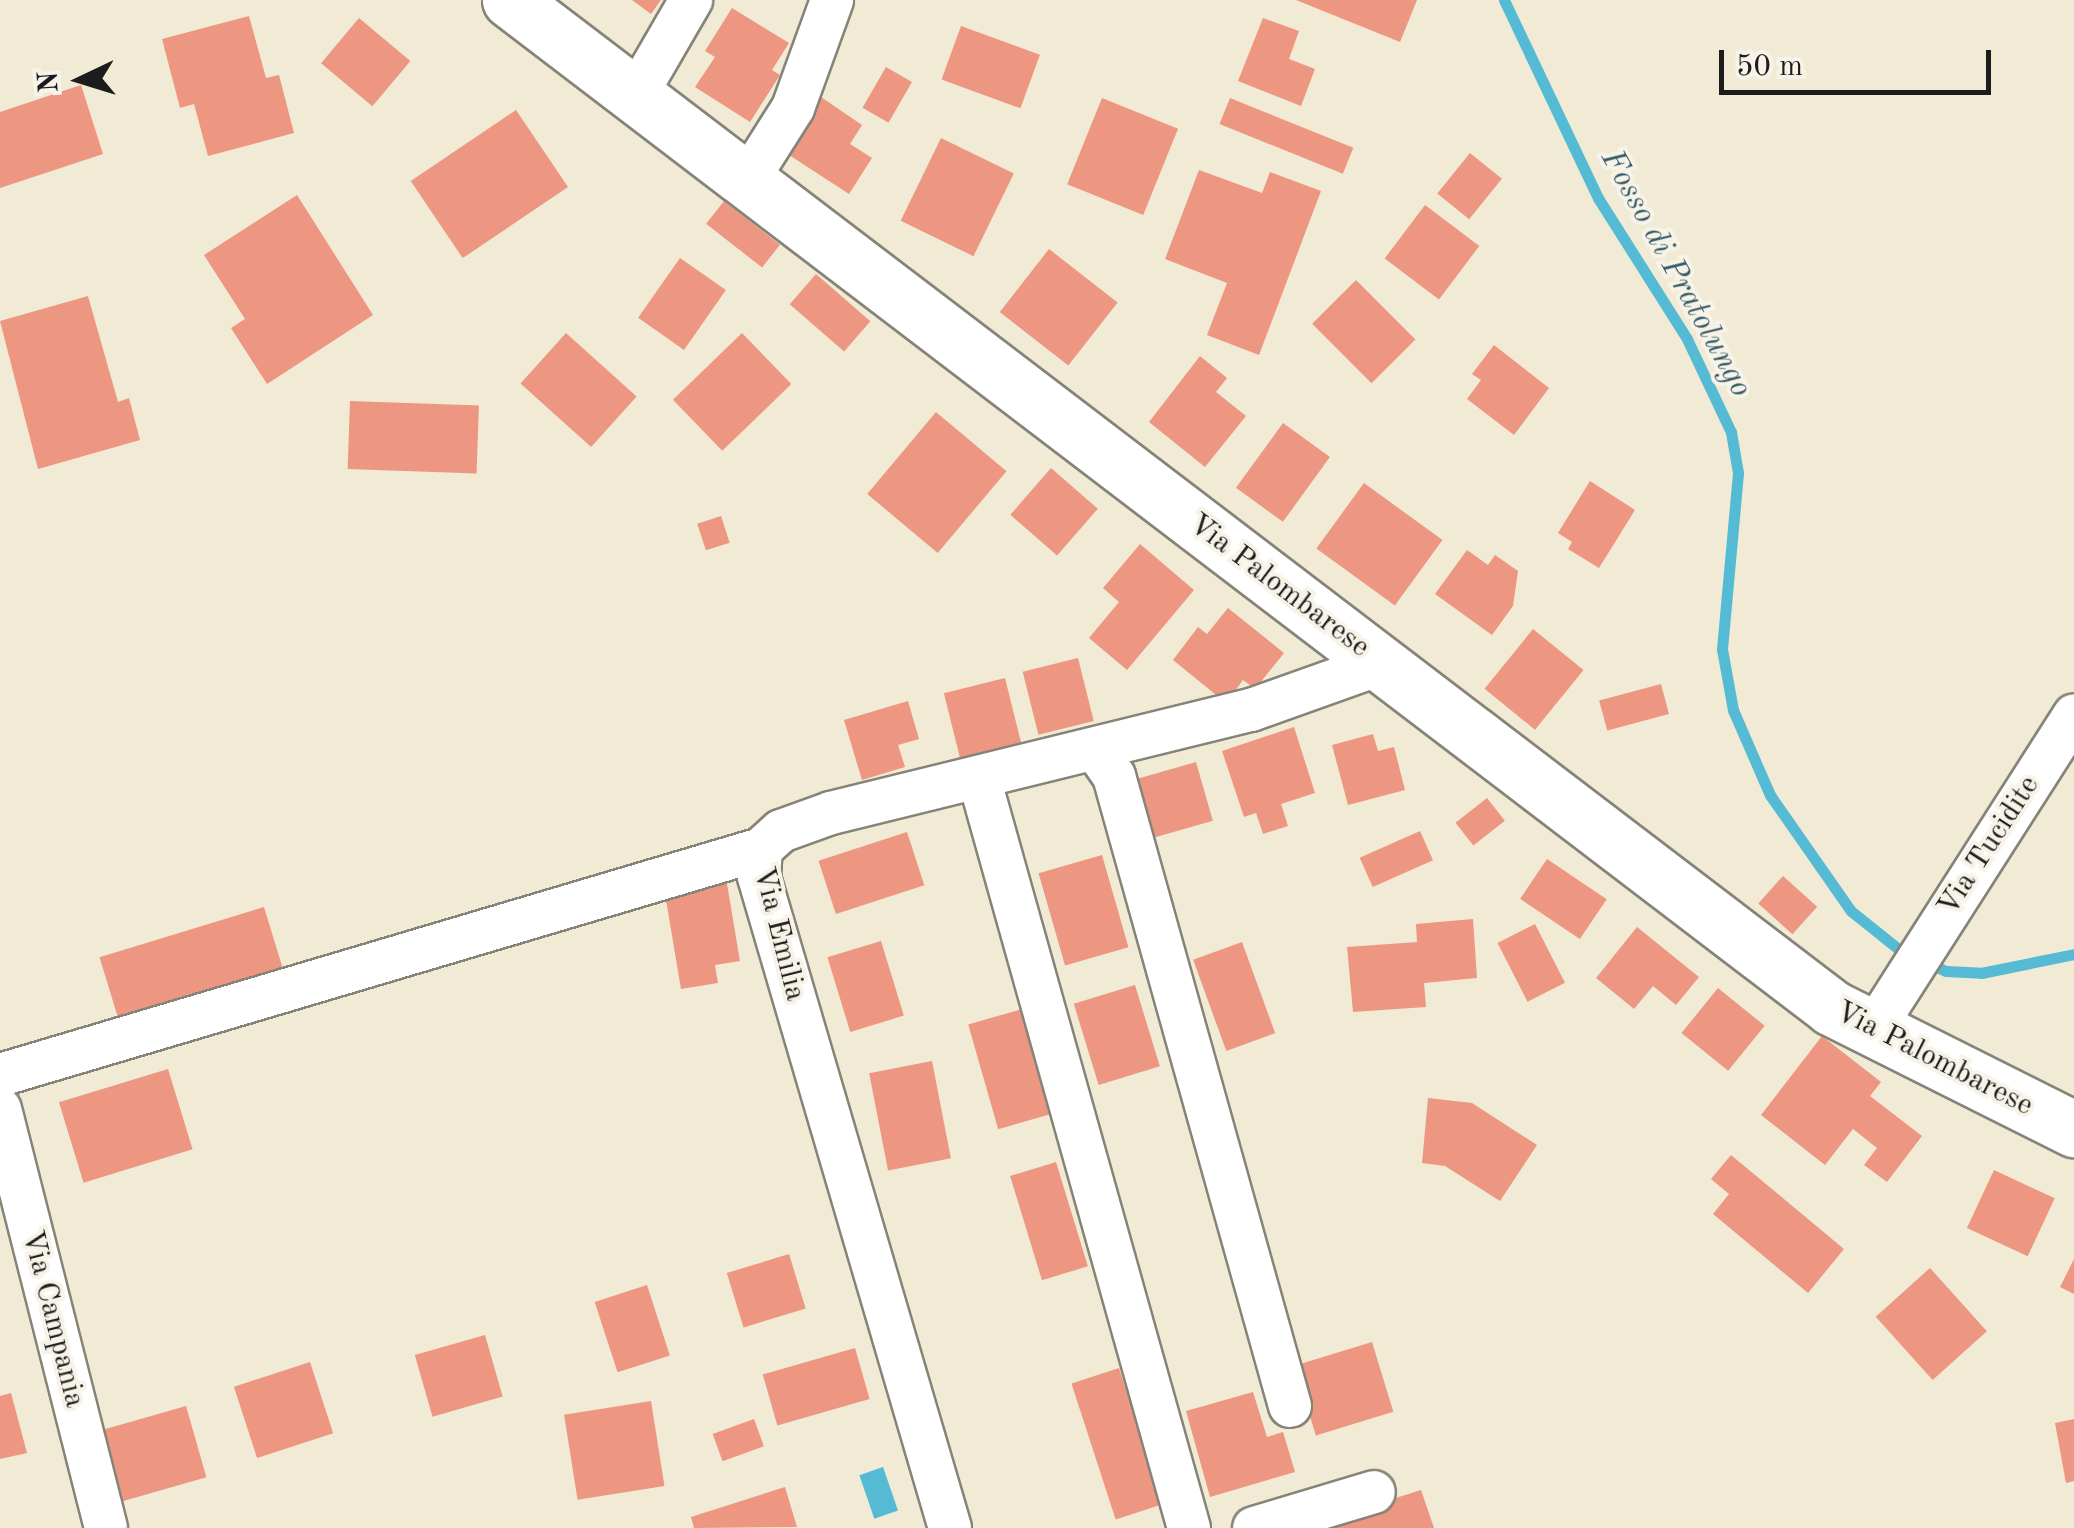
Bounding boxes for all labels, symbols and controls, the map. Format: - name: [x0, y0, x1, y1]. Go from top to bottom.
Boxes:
- north arrow: [30, 30, 130, 130]
- scale bar: [1724, 30, 1996, 92]
- text: 50 m: [1736, 52, 1803, 82]
- text: N: [35, 70, 65, 94]
- water label: Fosso di Pratolungo: [1591, 144, 1759, 404]
- street label: Via Palombarese: [1182, 506, 1376, 666]
- street label: Via Tucidite: [1930, 769, 2048, 923]
- street label: Via Emilia: [745, 863, 813, 1005]
- street label: Via Palombarese: [1829, 994, 2039, 1124]
- street label: Via Campania: [14, 1227, 92, 1411]

